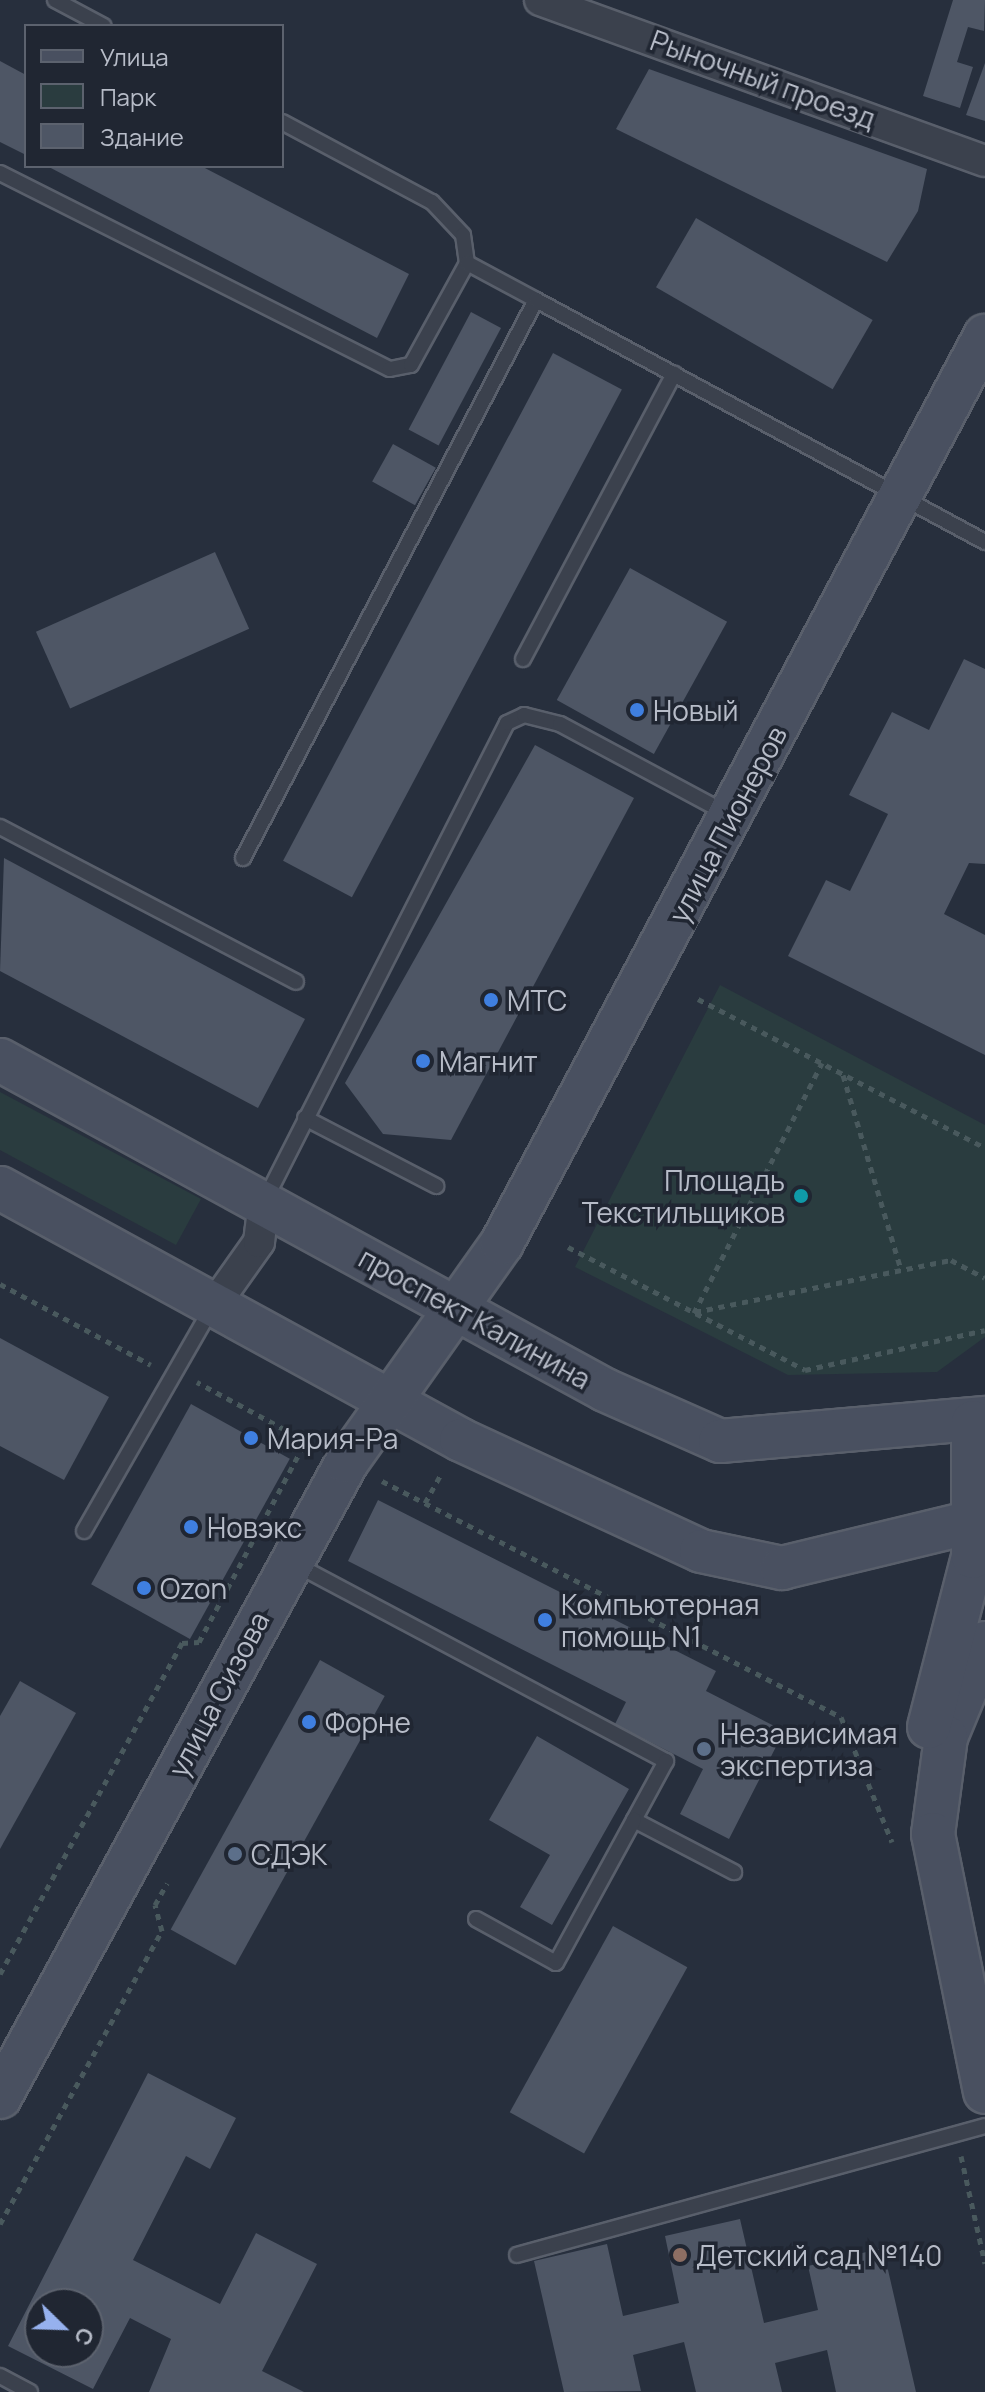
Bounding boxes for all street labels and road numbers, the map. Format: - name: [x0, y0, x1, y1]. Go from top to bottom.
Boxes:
- street label: Рыночный проезд: [646, 23, 880, 135]
- street label: улица Пионеров: [661, 720, 793, 928]
- street label: проспект Калинина: [353, 1240, 597, 1396]
- street label: улица Сизова: [160, 1606, 276, 1782]

